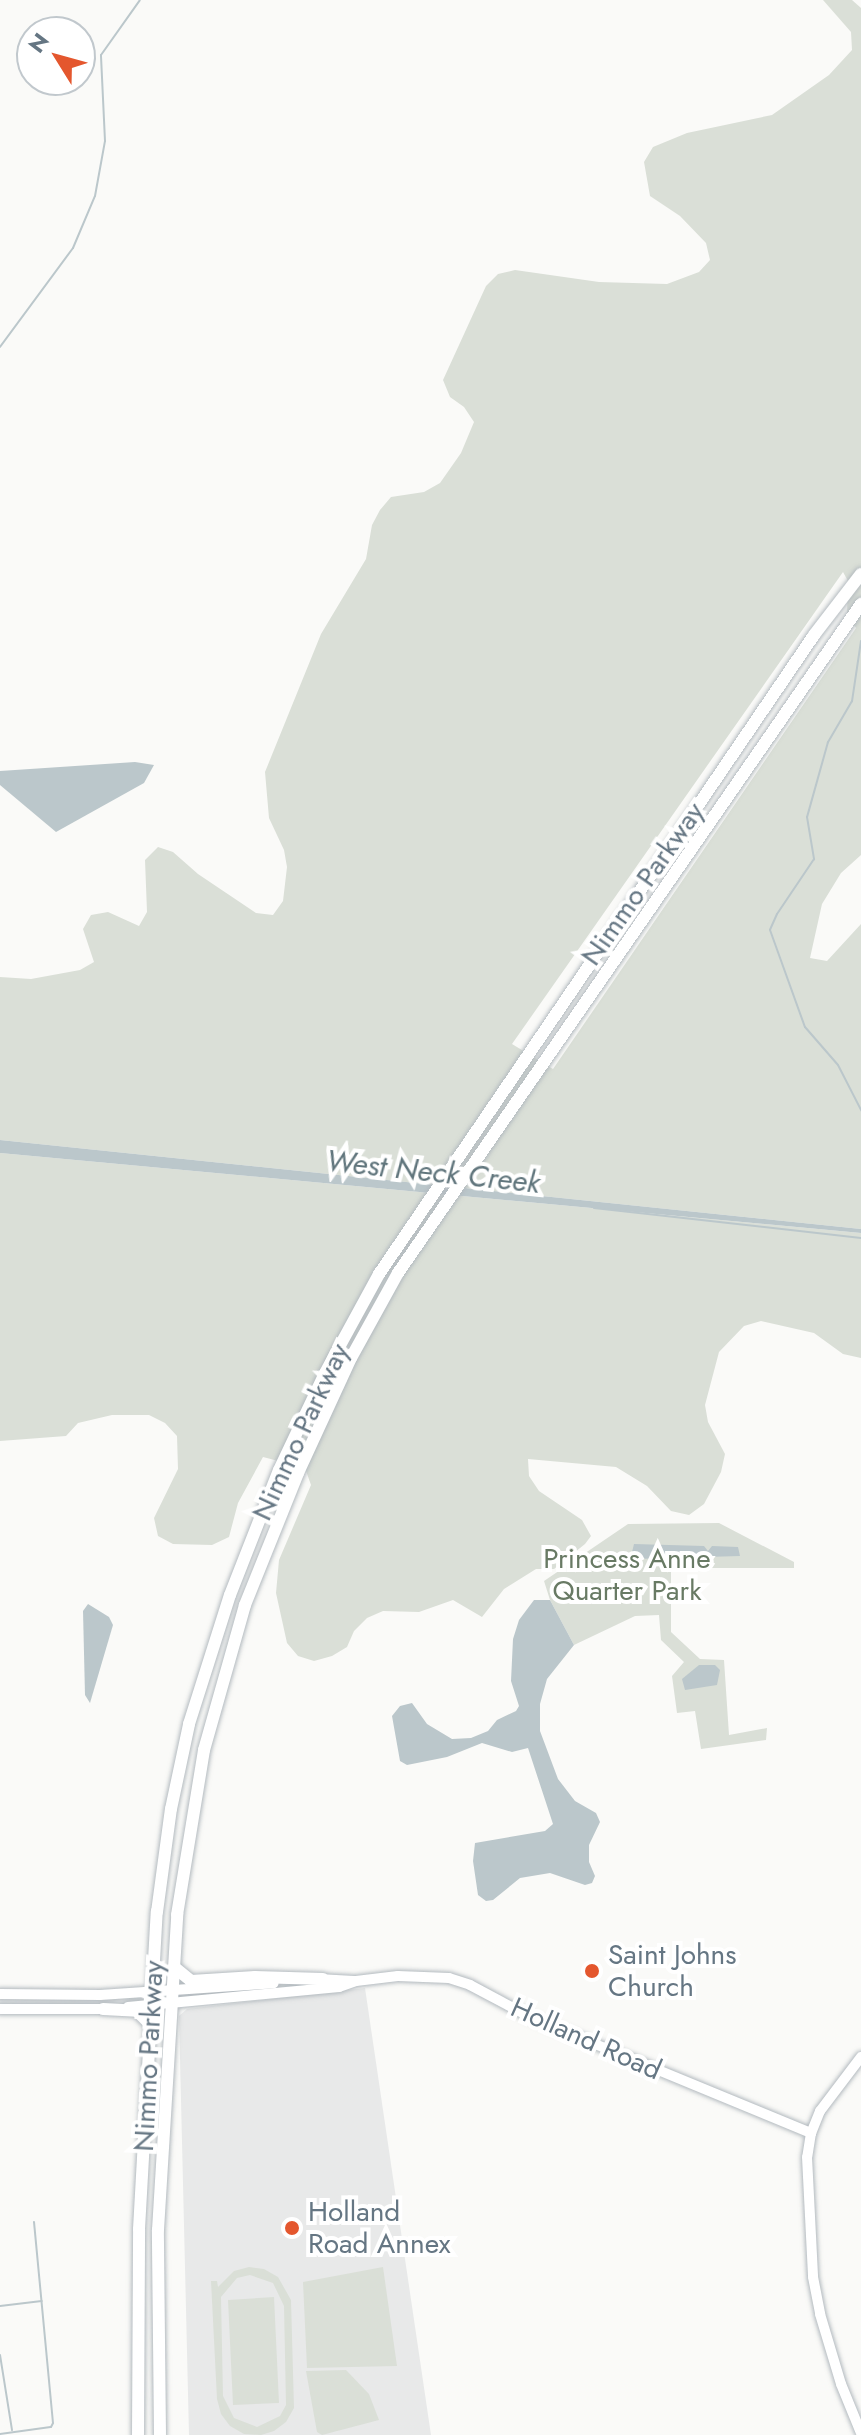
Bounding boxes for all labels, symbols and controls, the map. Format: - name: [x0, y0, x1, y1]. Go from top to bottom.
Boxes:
- north arrow: [16, 16, 96, 96]
- text: N: [20, 26, 56, 59]
- street label: Nimmo Parkway: [574, 796, 712, 972]
- water label: West Neck Creek: [324, 1143, 542, 1201]
- street label: Nimmo Parkway: [245, 1338, 357, 1526]
- park label: Princess Anne Quarter Park: [543, 1542, 711, 1608]
- place label: Saint Johns Church: [608, 1938, 737, 2004]
- street label: Nimmo Parkway: [127, 1960, 171, 2152]
- marker: Saint Johns Church: [583, 1962, 601, 1980]
- street label: Holland Road: [506, 1991, 666, 2087]
- place label: Holland Road Annex: [308, 2195, 450, 2261]
- marker: Holland Road Annex: [283, 2219, 301, 2237]

